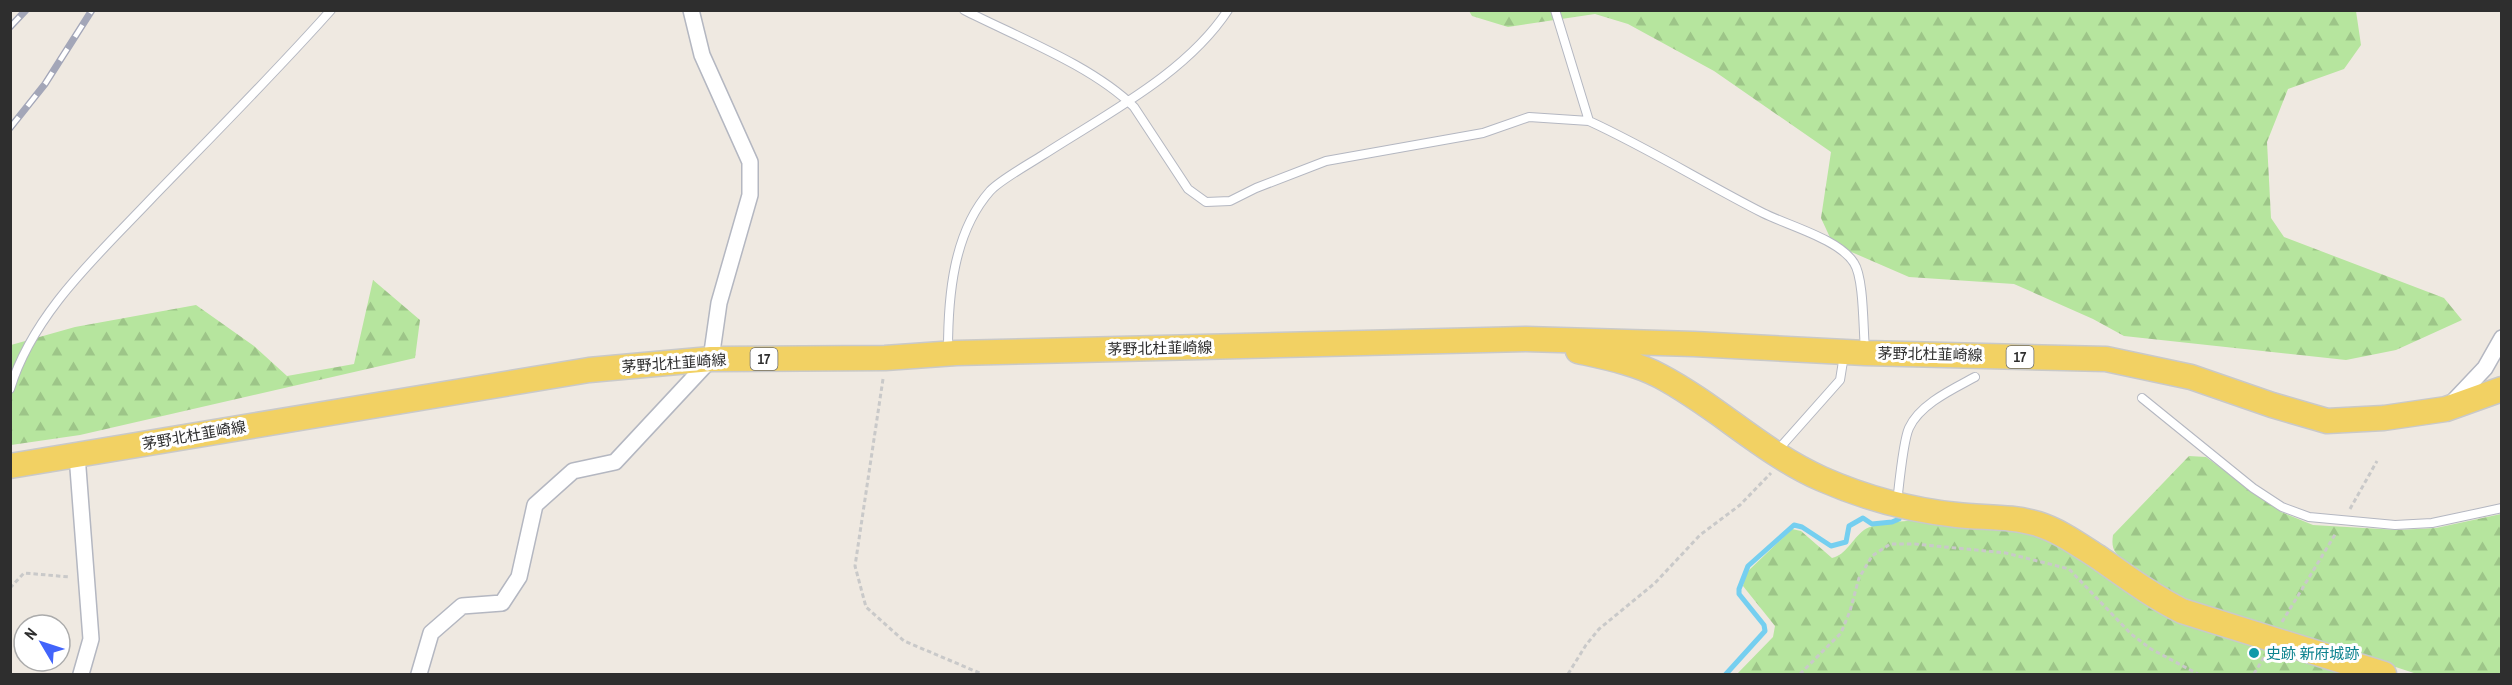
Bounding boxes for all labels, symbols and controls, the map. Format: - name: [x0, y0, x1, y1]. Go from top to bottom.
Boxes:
- street label: 茅野北杜韮崎線: [1107, 337, 1213, 359]
- street label: 茅野北杜韮崎線: [1877, 343, 1983, 365]
- road number: 17: [2006, 346, 2034, 368]
- road number: 17: [750, 348, 777, 370]
- street label: 茅野北杜韮崎線: [621, 349, 727, 377]
- street label: 茅野北杜韮崎線: [140, 416, 248, 454]
- north arrow: [12, 613, 72, 673]
- text: N: [19, 623, 42, 644]
- place label: 史跡 新府城跡: [2266, 643, 2359, 664]
- marker: 史跡 新府城跡: [2247, 646, 2261, 660]

